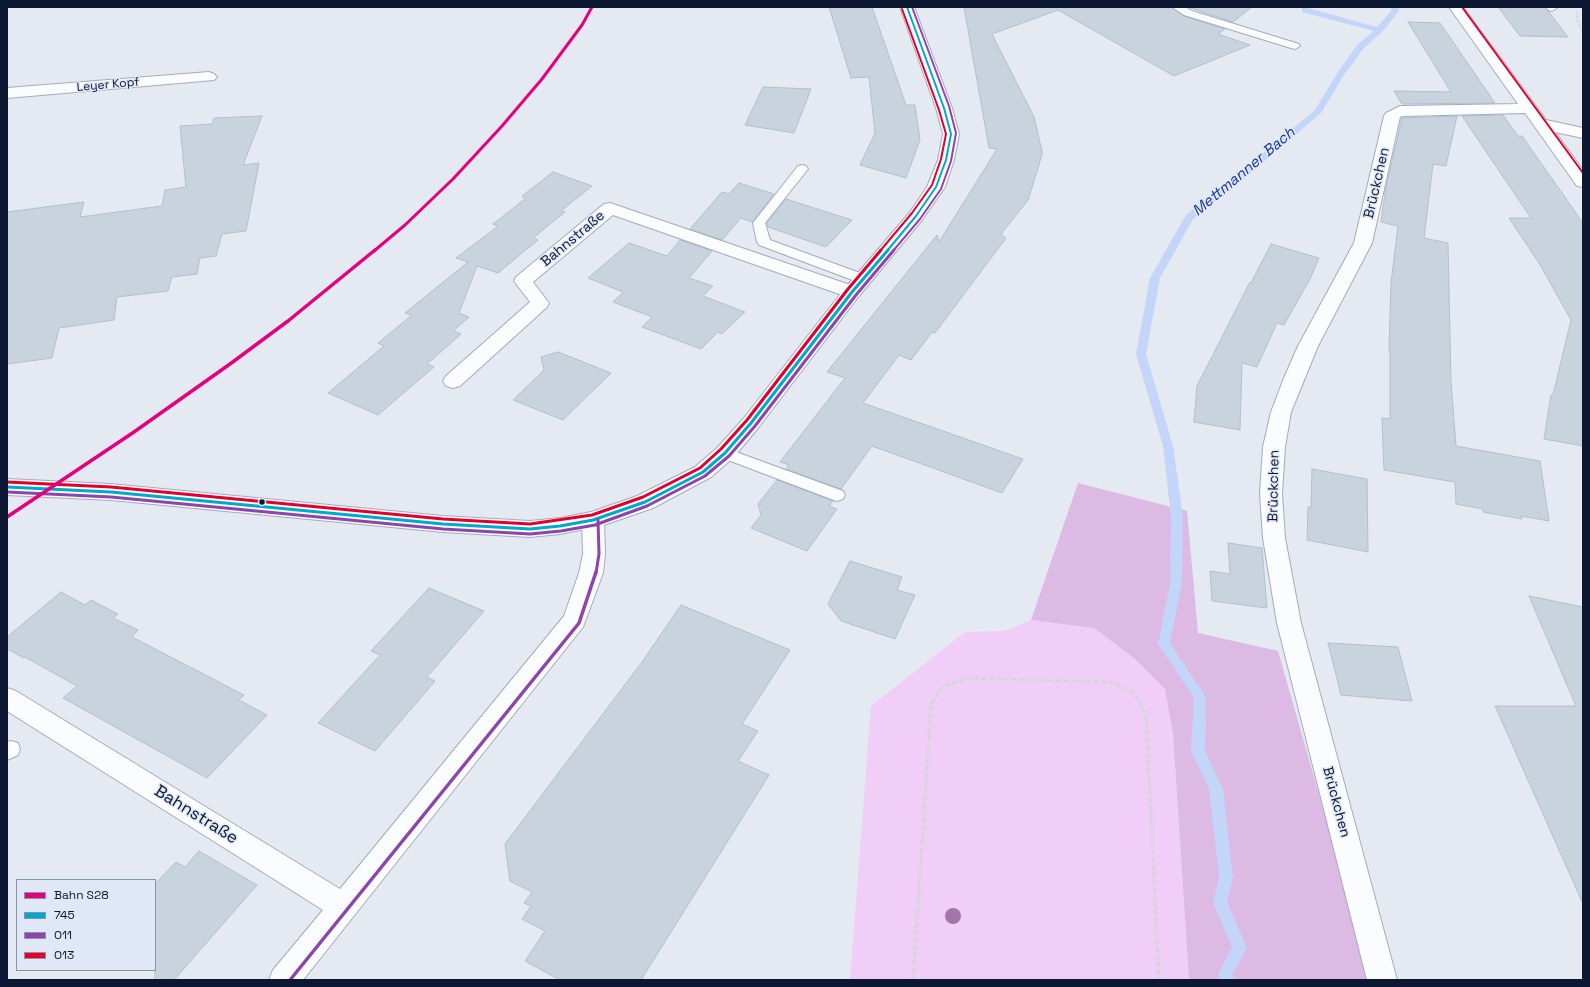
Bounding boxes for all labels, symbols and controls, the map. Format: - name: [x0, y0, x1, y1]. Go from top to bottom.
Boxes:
- street label: Leyer Kopf: [76, 75, 140, 95]
- water label: Mettmanner Bach: [1189, 124, 1299, 220]
- street label: Brückchen: [1361, 146, 1393, 220]
- street label: Bahnstraße: [538, 207, 608, 271]
- street label: Brückchen: [1265, 450, 1283, 522]
- unlabelled marker: [257, 497, 267, 507]
- street label: Brückchen: [1319, 765, 1353, 839]
- street label: Bahnstraße: [150, 781, 242, 849]
- legend: [16, 879, 156, 971]
- text: Bahn S28: [54, 887, 109, 903]
- text: 745: [54, 907, 75, 923]
- text: O11: [54, 927, 72, 943]
- text: O13: [54, 947, 74, 963]

